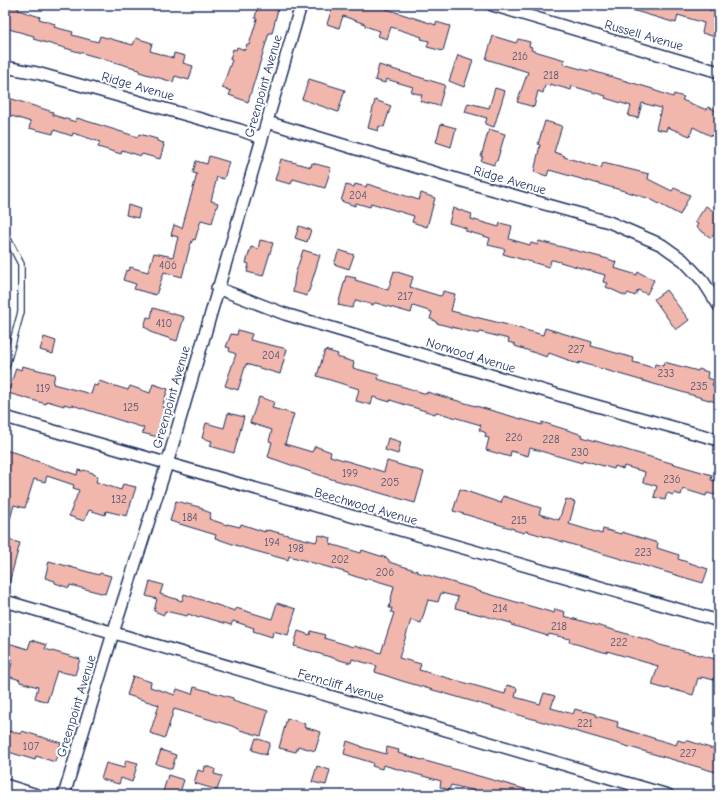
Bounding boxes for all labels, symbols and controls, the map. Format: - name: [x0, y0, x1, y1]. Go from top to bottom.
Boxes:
- street label: Russell Avenue: [603, 17, 686, 54]
- street label: Greenpoint Avenue: [241, 33, 285, 139]
- house number: 216: [512, 50, 528, 63]
- street label: Ridge Avenue: [100, 68, 177, 104]
- house number: 218: [543, 69, 559, 82]
- street label: Ridge Avenue: [472, 162, 549, 198]
- house number: 204: [349, 189, 367, 202]
- house number: 406: [159, 259, 177, 272]
- house number: 217: [397, 290, 413, 303]
- house number: 410: [156, 317, 172, 330]
- street label: Norwood Avenue: [424, 334, 518, 376]
- house number: 227: [568, 343, 584, 356]
- street label: Greenpoint Avenue: [149, 344, 193, 450]
- house number: 204: [262, 349, 280, 362]
- house number: 233: [658, 367, 674, 380]
- house number: 235: [690, 380, 708, 393]
- house number: 119: [36, 382, 50, 395]
- house number: 125: [123, 401, 139, 414]
- house number: 226: [505, 431, 523, 444]
- house number: 228: [542, 433, 560, 446]
- house number: 230: [571, 446, 589, 459]
- house number: 199: [342, 467, 358, 480]
- house number: 236: [663, 473, 681, 486]
- house number: 205: [381, 476, 399, 489]
- street label: Beechwood Avenue: [313, 484, 420, 528]
- house number: 132: [111, 493, 127, 506]
- house number: 184: [182, 511, 198, 524]
- house number: 215: [511, 514, 527, 527]
- house number: 194: [264, 536, 280, 549]
- house number: 198: [288, 542, 304, 555]
- house number: 223: [634, 546, 652, 559]
- house number: 202: [331, 553, 349, 566]
- house number: 206: [376, 566, 394, 579]
- house number: 214: [492, 602, 508, 615]
- house number: 218: [551, 620, 567, 633]
- house number: 222: [610, 636, 628, 649]
- street label: Greenpoint Avenue: [53, 653, 99, 759]
- street label: Ferncliff Avenue: [296, 666, 386, 705]
- house number: 221: [577, 717, 593, 730]
- house number: 107: [23, 740, 39, 753]
- house number: 227: [680, 747, 696, 760]

